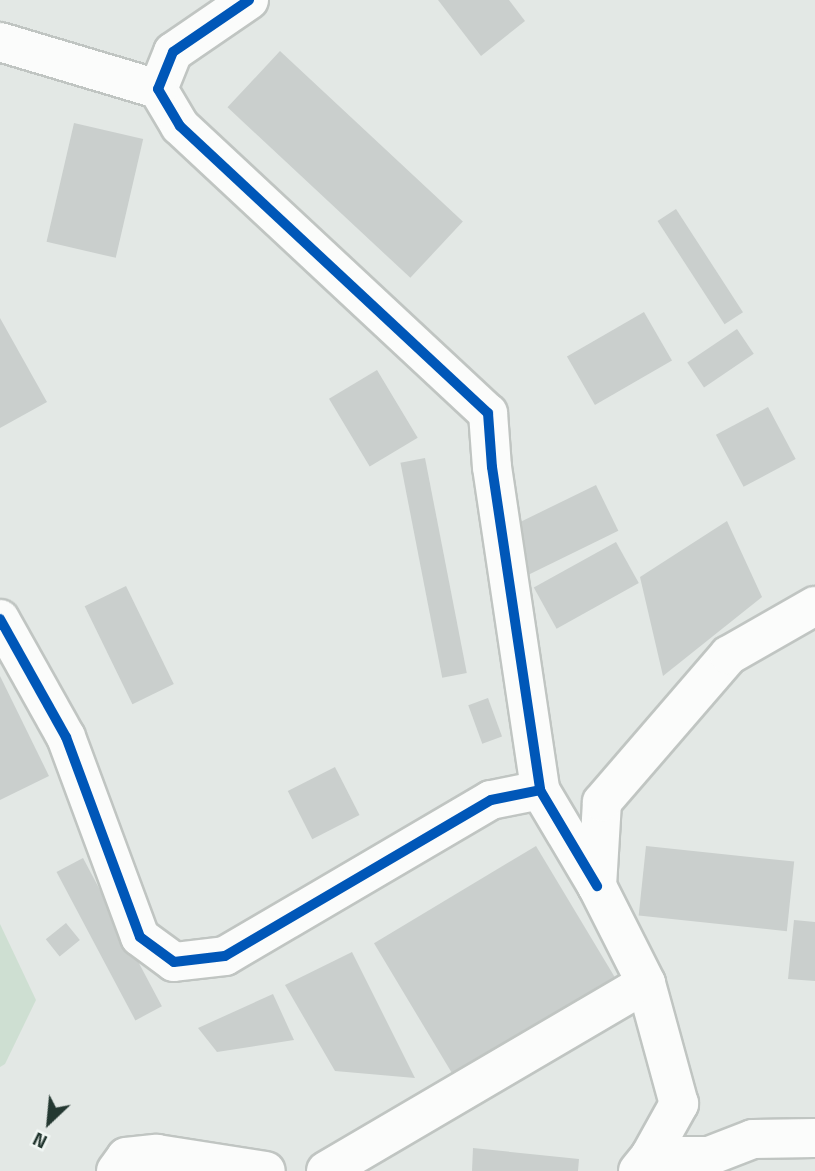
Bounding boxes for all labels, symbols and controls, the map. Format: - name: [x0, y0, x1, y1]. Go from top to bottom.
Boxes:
- north arrow: [14, 1087, 84, 1157]
- text: N: [27, 1125, 52, 1157]

